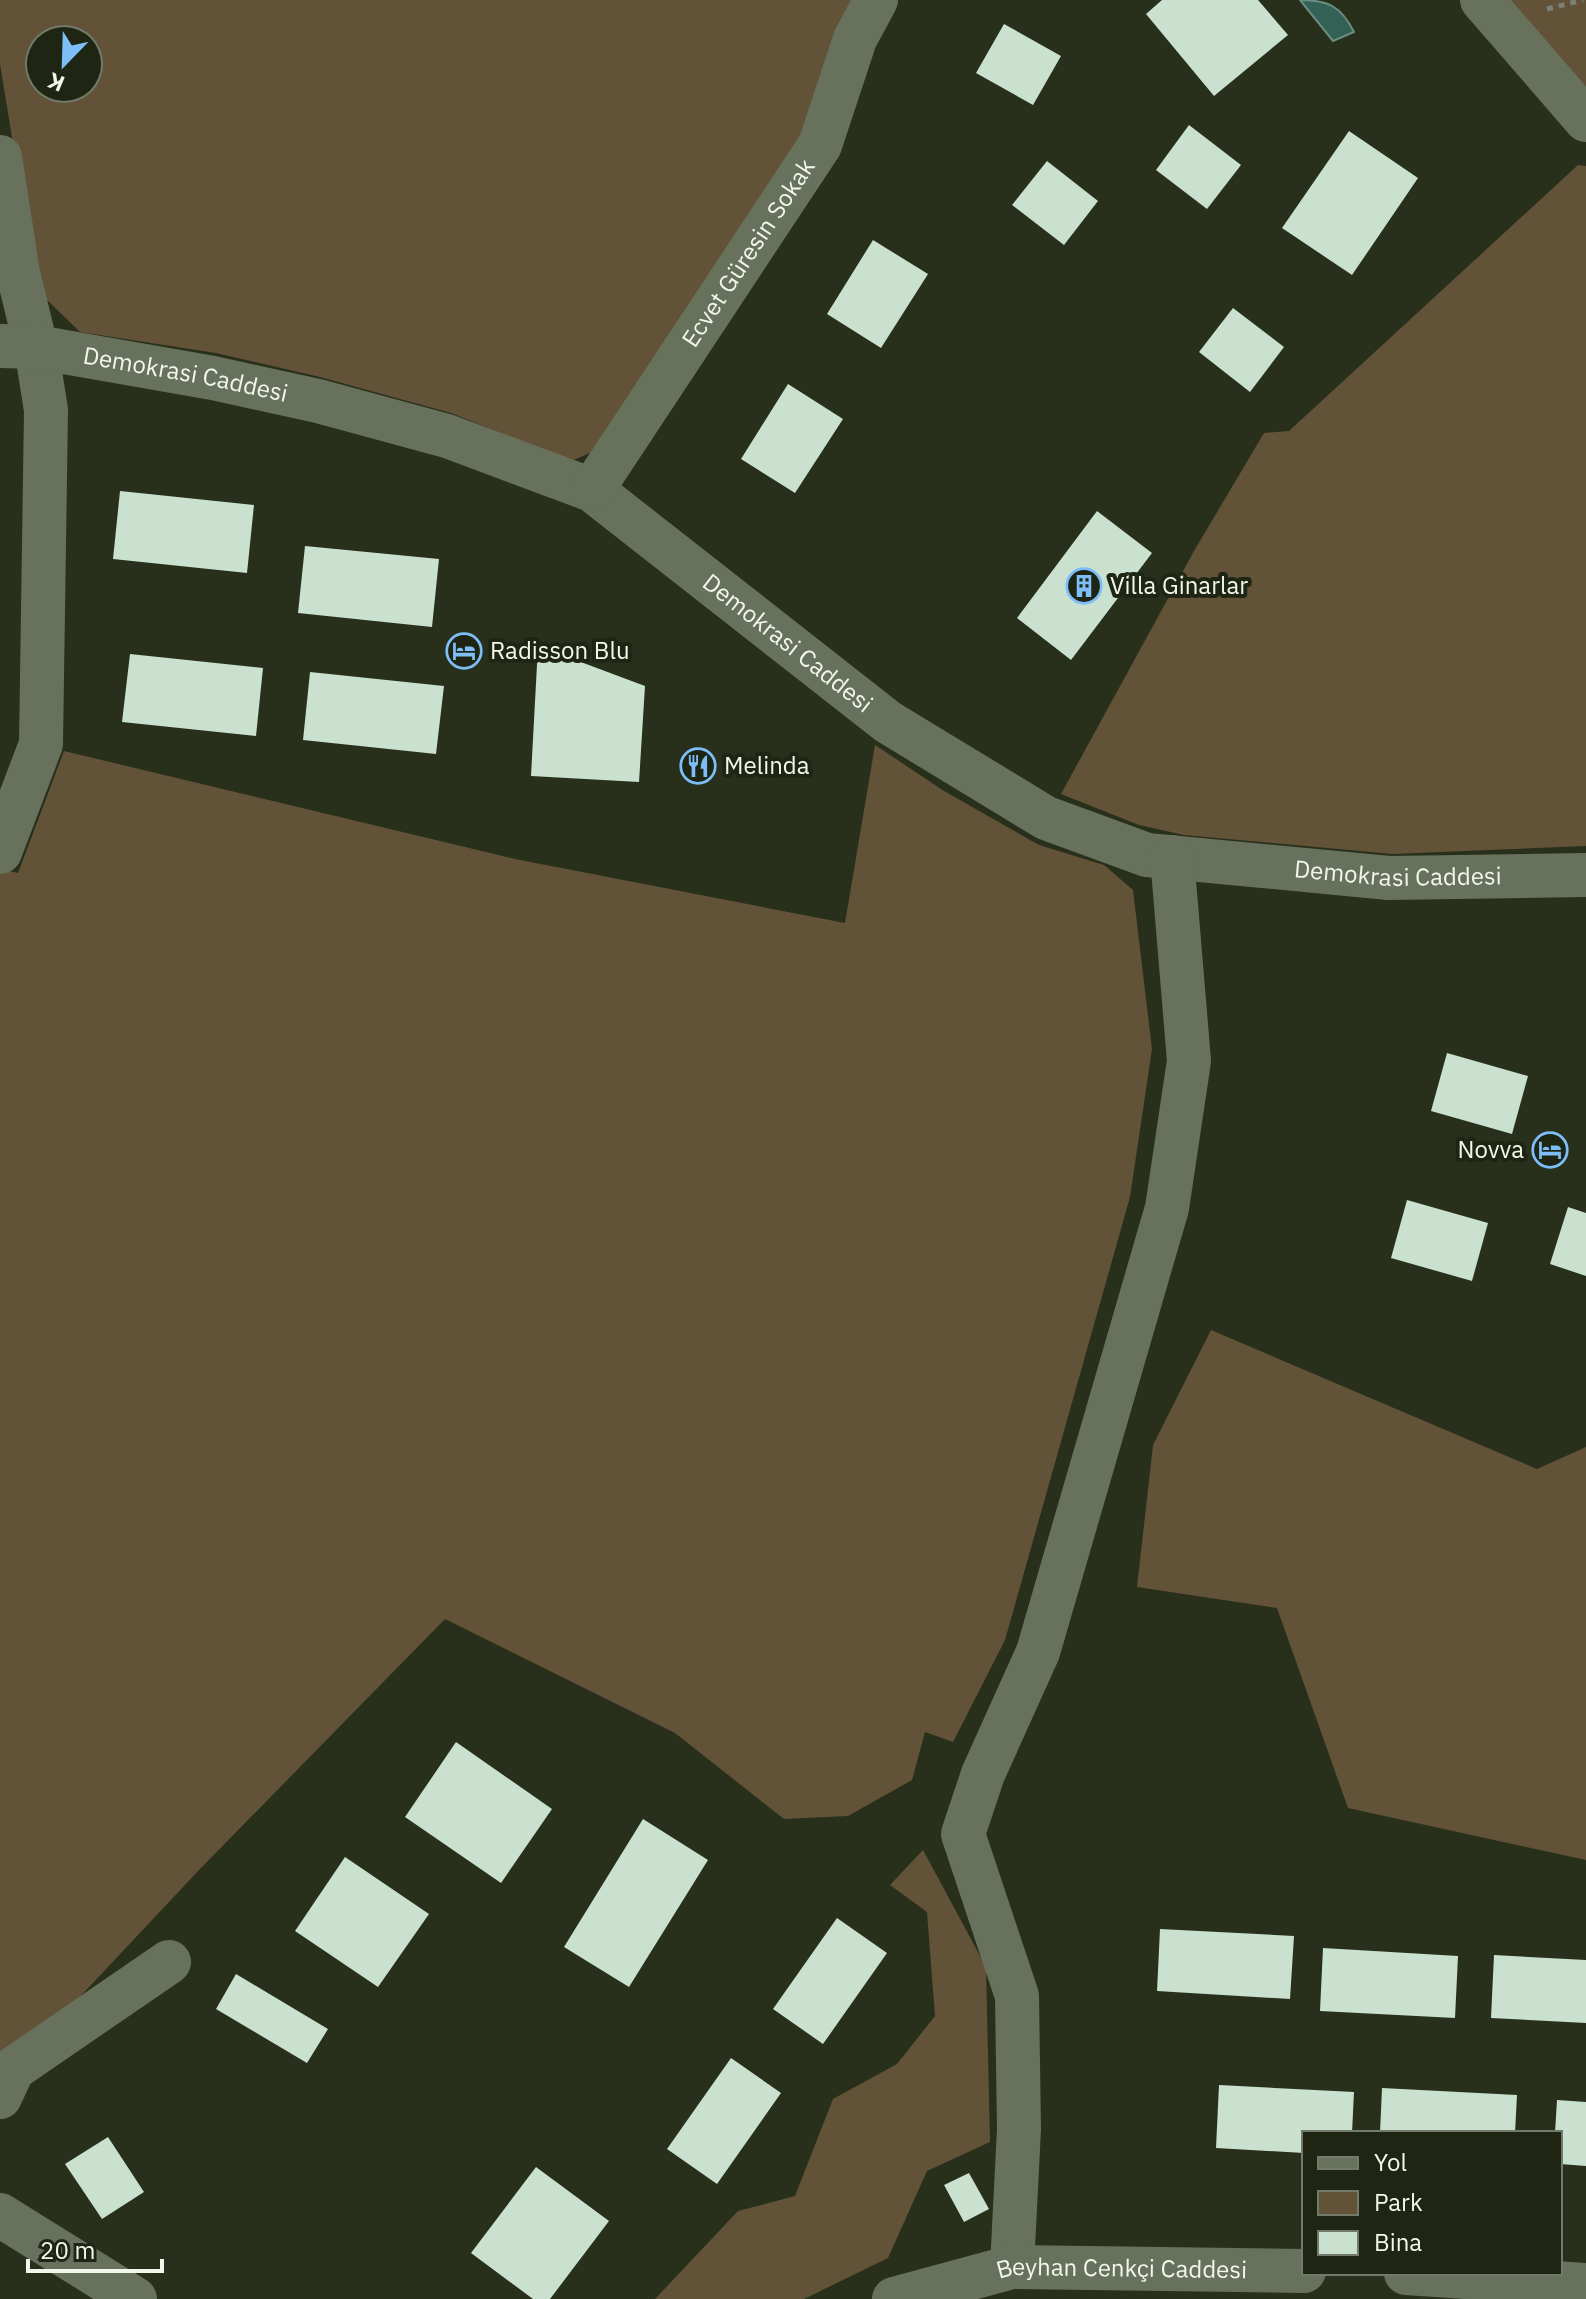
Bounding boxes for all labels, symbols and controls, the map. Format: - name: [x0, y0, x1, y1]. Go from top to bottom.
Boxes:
- north arrow: [24, 24, 104, 104]
- text: K: [43, 66, 69, 99]
- street label: Ecvet Güresin Sokak: [674, 152, 822, 353]
- street label: Demokrasi Caddesi: [81, 339, 291, 409]
- street label: Demokrasi Caddesi: [697, 566, 880, 719]
- building icon: Villa Ginarlar: [1065, 567, 1103, 605]
- place label: Villa Ginarlar: [1110, 569, 1248, 601]
- hotel icon: Radisson Blu: [445, 632, 483, 670]
- place label: Radisson Blu: [490, 634, 630, 666]
- restaurant icon: Melinda: [679, 747, 717, 785]
- place label: Melinda: [724, 749, 810, 781]
- street label: Demokrasi Caddesi: [1293, 852, 1502, 893]
- hotel icon: Novva: [1531, 1131, 1569, 1169]
- place label: Novva: [1458, 1133, 1524, 1165]
- legend: [1302, 2131, 1562, 2275]
- text: Yol: [1374, 2146, 1407, 2178]
- text: Park: [1374, 2186, 1423, 2218]
- scale bar: [28, 2223, 162, 2273]
- text: Bina: [1374, 2226, 1422, 2258]
- text: 20 m: [40, 2234, 95, 2266]
- street label: Beyhan Cenkçi Caddesi: [992, 2250, 1247, 2286]

